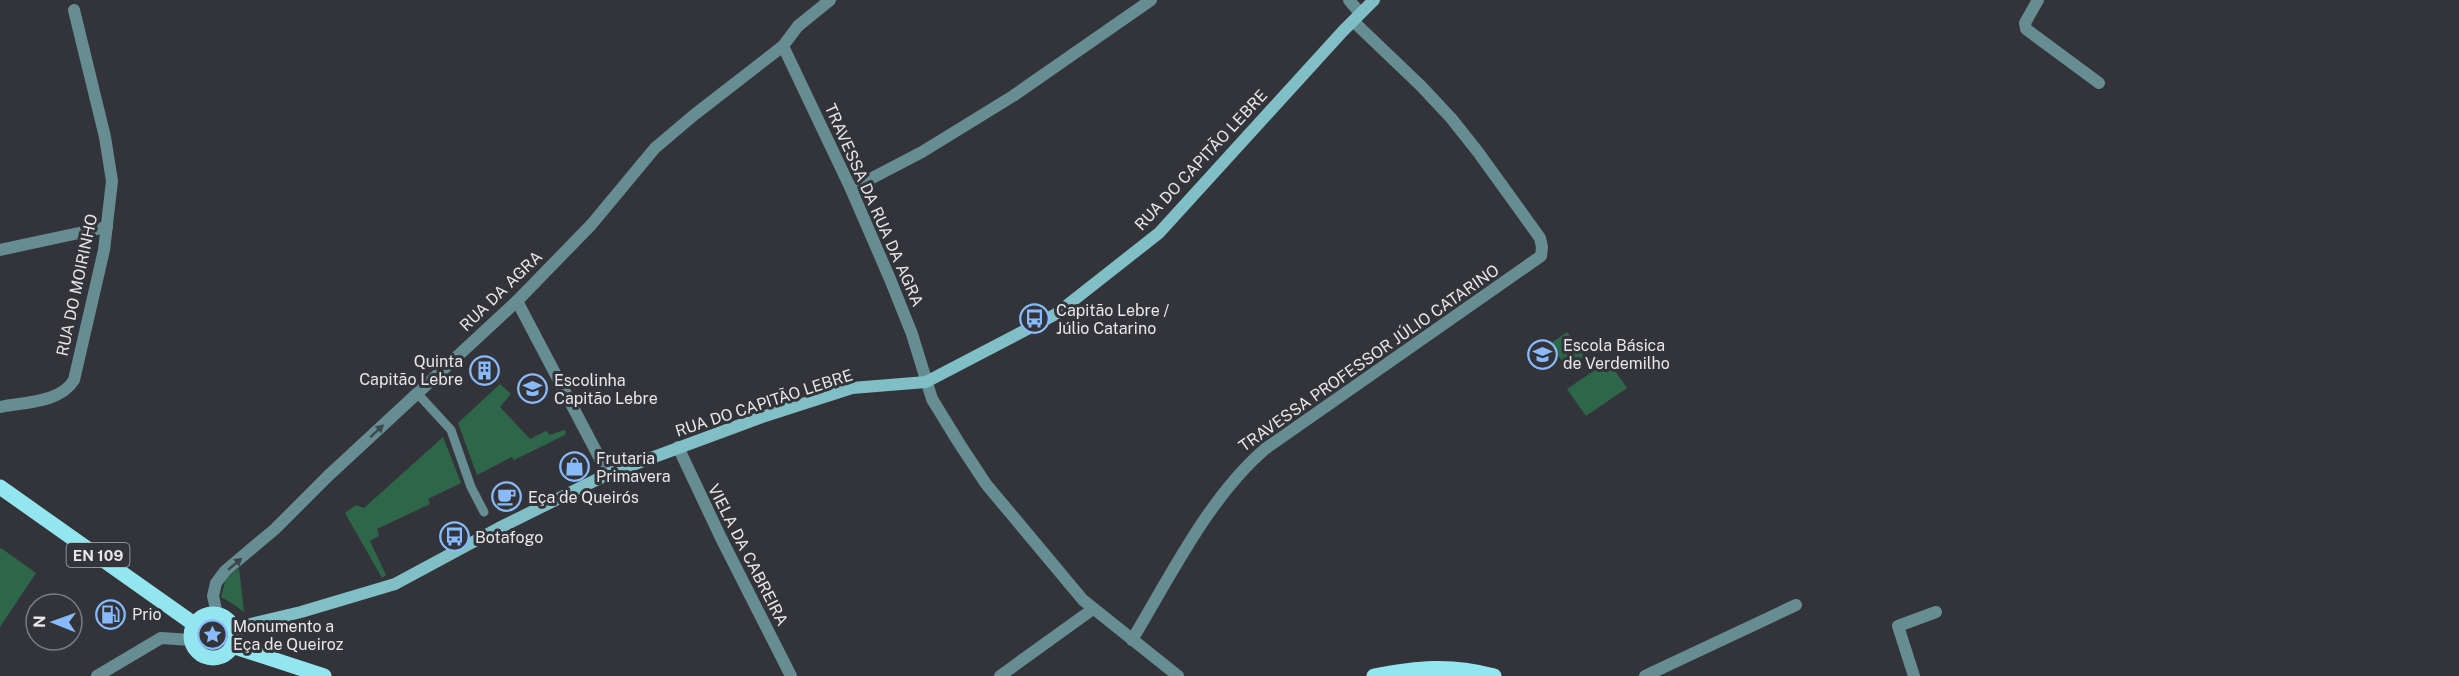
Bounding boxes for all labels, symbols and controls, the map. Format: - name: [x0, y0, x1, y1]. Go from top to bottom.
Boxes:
- street label: RUA DO CAPITÃO LEBRE: [1130, 85, 1271, 234]
- street label: TRAVESSA DA RUA DA AGRA: [821, 101, 927, 309]
- street label: RUA DO MOIRINHO: [53, 212, 101, 358]
- street label: RUA DA AGRA: [456, 247, 546, 335]
- street label: TRAVESSA PROFESSOR JÚLIO CATARINO: [1235, 260, 1503, 456]
- place label: Capitão Lebre / Júlio Catarino: [1056, 301, 1170, 338]
- bus stop icon: Capitão Lebre / Júlio Catarino: [1019, 303, 1051, 335]
- place label: Escola Básica de Verdemilho: [1563, 336, 1670, 373]
- school or university icon: Escola Básica de Verdemilho: [1526, 338, 1558, 370]
- place label: Quinta Capitão Lebre: [359, 352, 463, 389]
- building icon: Quinta Capitão Lebre: [468, 354, 500, 386]
- street label: RUA DO CAPITÃO LEBRE: [673, 364, 855, 441]
- place label: Escolinha Capitão Lebre: [554, 371, 658, 408]
- school or university icon: Escolinha Capitão Lebre: [517, 373, 549, 405]
- one-way arrow: [370, 424, 384, 438]
- place label: Frutaria Primavera: [596, 449, 671, 486]
- shop icon: Frutaria Primavera: [559, 451, 591, 483]
- cafe icon: Eça de Queirós: [491, 481, 523, 513]
- street label: VIELA DA CABREIRA: [704, 481, 792, 629]
- place label: Eça de Queirós: [528, 488, 639, 507]
- bus stop icon: Botafogo: [438, 521, 470, 553]
- place label: Botafogo: [475, 528, 543, 547]
- road number: EN 109: [66, 543, 130, 567]
- one-way arrow: [227, 557, 243, 570]
- north arrow: [24, 592, 84, 652]
- fuel station icon: Prio: [95, 598, 127, 630]
- place label: Prio: [132, 605, 161, 624]
- text: N: [30, 615, 49, 628]
- place label: Monumento a Eça de Queiroz: [233, 617, 344, 654]
- place icon: Monumento a Eça de Queiroz: [196, 619, 228, 651]

